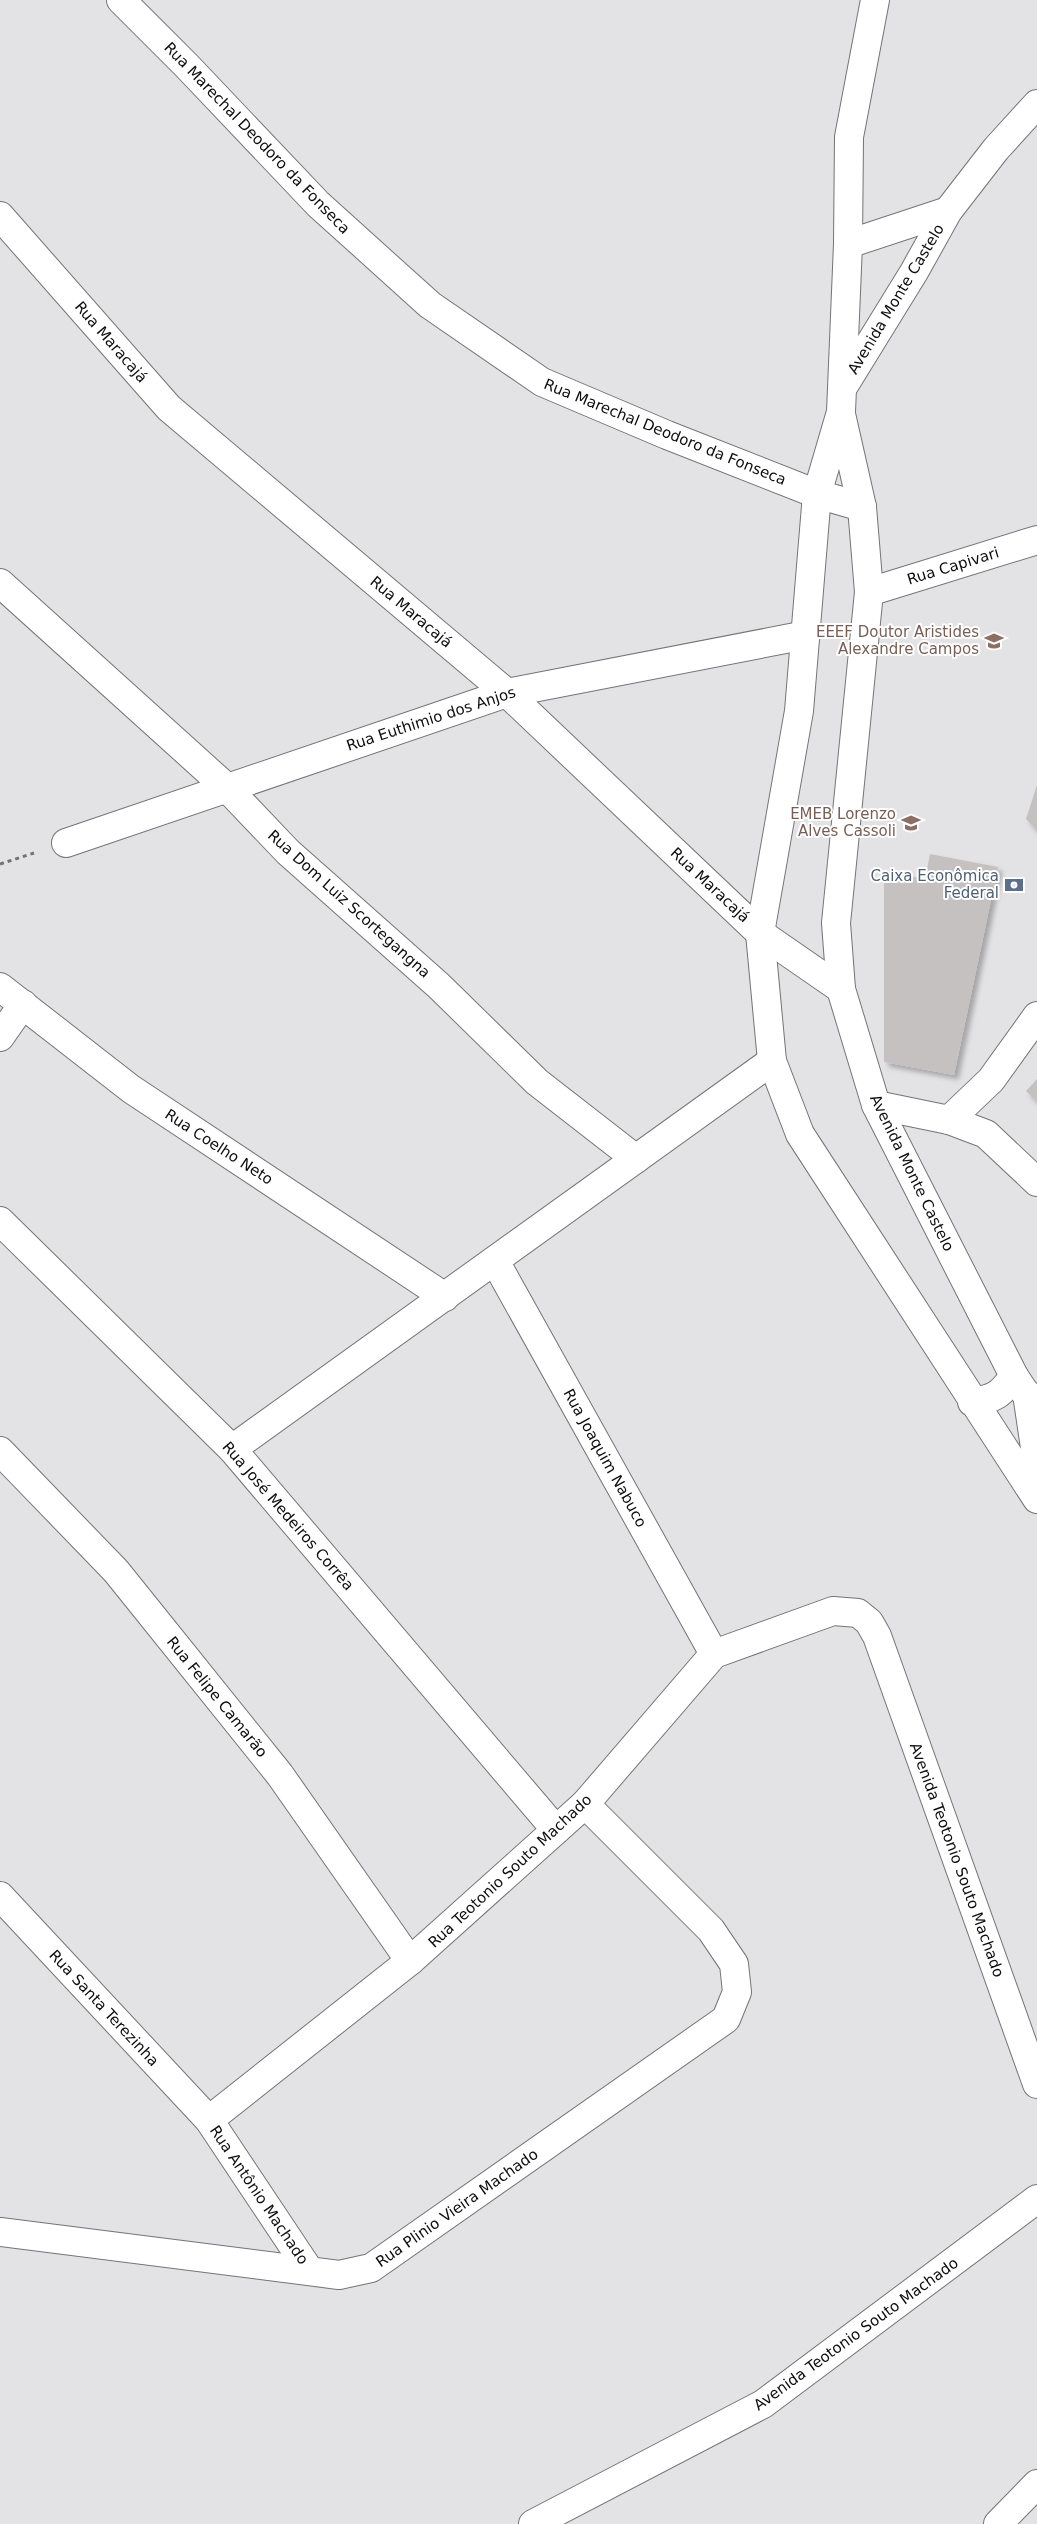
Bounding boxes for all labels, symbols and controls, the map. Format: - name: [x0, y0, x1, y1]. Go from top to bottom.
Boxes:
- street label: Rua Marechal Deodoro da Fonseca: [160, 38, 354, 238]
- street label: Avenida Monte Castelo: [844, 221, 948, 377]
- street label: Rua Maracajá: [71, 298, 151, 386]
- street label: Rua Marechal Deodoro da Fonseca: [541, 375, 789, 489]
- street label: Rua Capivari: [905, 544, 1001, 588]
- street label: Rua Maracajá: [366, 572, 456, 652]
- place label: EEEF Doutor Aristides Alexandre Campos: [816, 623, 979, 658]
- school or university icon: EEEF Doutor Aristides Alexandre Campos: [983, 630, 1005, 652]
- street label: Rua Euthimio dos Anjos: [344, 683, 518, 755]
- place label: EMEB Lorenzo Alves Cassoli: [790, 805, 896, 840]
- school or university icon: EMEB Lorenzo Alves Cassoli: [900, 812, 922, 834]
- street label: Rua Dom Luiz Scortegangna: [264, 826, 434, 982]
- street label: Rua Maracajá: [667, 844, 753, 926]
- place label: Caixa Econômica Federal: [871, 867, 999, 902]
- bank icon: Caixa Econômica Federal: [1003, 874, 1025, 896]
- street label: Avenida Monte Castelo: [866, 1092, 958, 1254]
- street label: Rua Coelho Neto: [162, 1105, 276, 1189]
- street label: Rua Joaquim Nabuco: [559, 1386, 651, 1530]
- street label: Rua José Medeiros Corrêa: [219, 1438, 357, 1594]
- street label: Rua Felipe Camarão: [163, 1633, 271, 1761]
- street label: Avenida Teotonio Souto Machado: [906, 1740, 1008, 1980]
- street label: Rua Teotonio Souto Machado: [425, 1791, 595, 1951]
- street label: Rua Santa Terezinha: [45, 1946, 163, 2070]
- street label: Rua Antônio Machado: [206, 2122, 312, 2268]
- street label: Rua Plinio Vieira Machado: [373, 2145, 541, 2271]
- street label: Avenida Teotonio Souto Machado: [750, 2254, 962, 2414]

